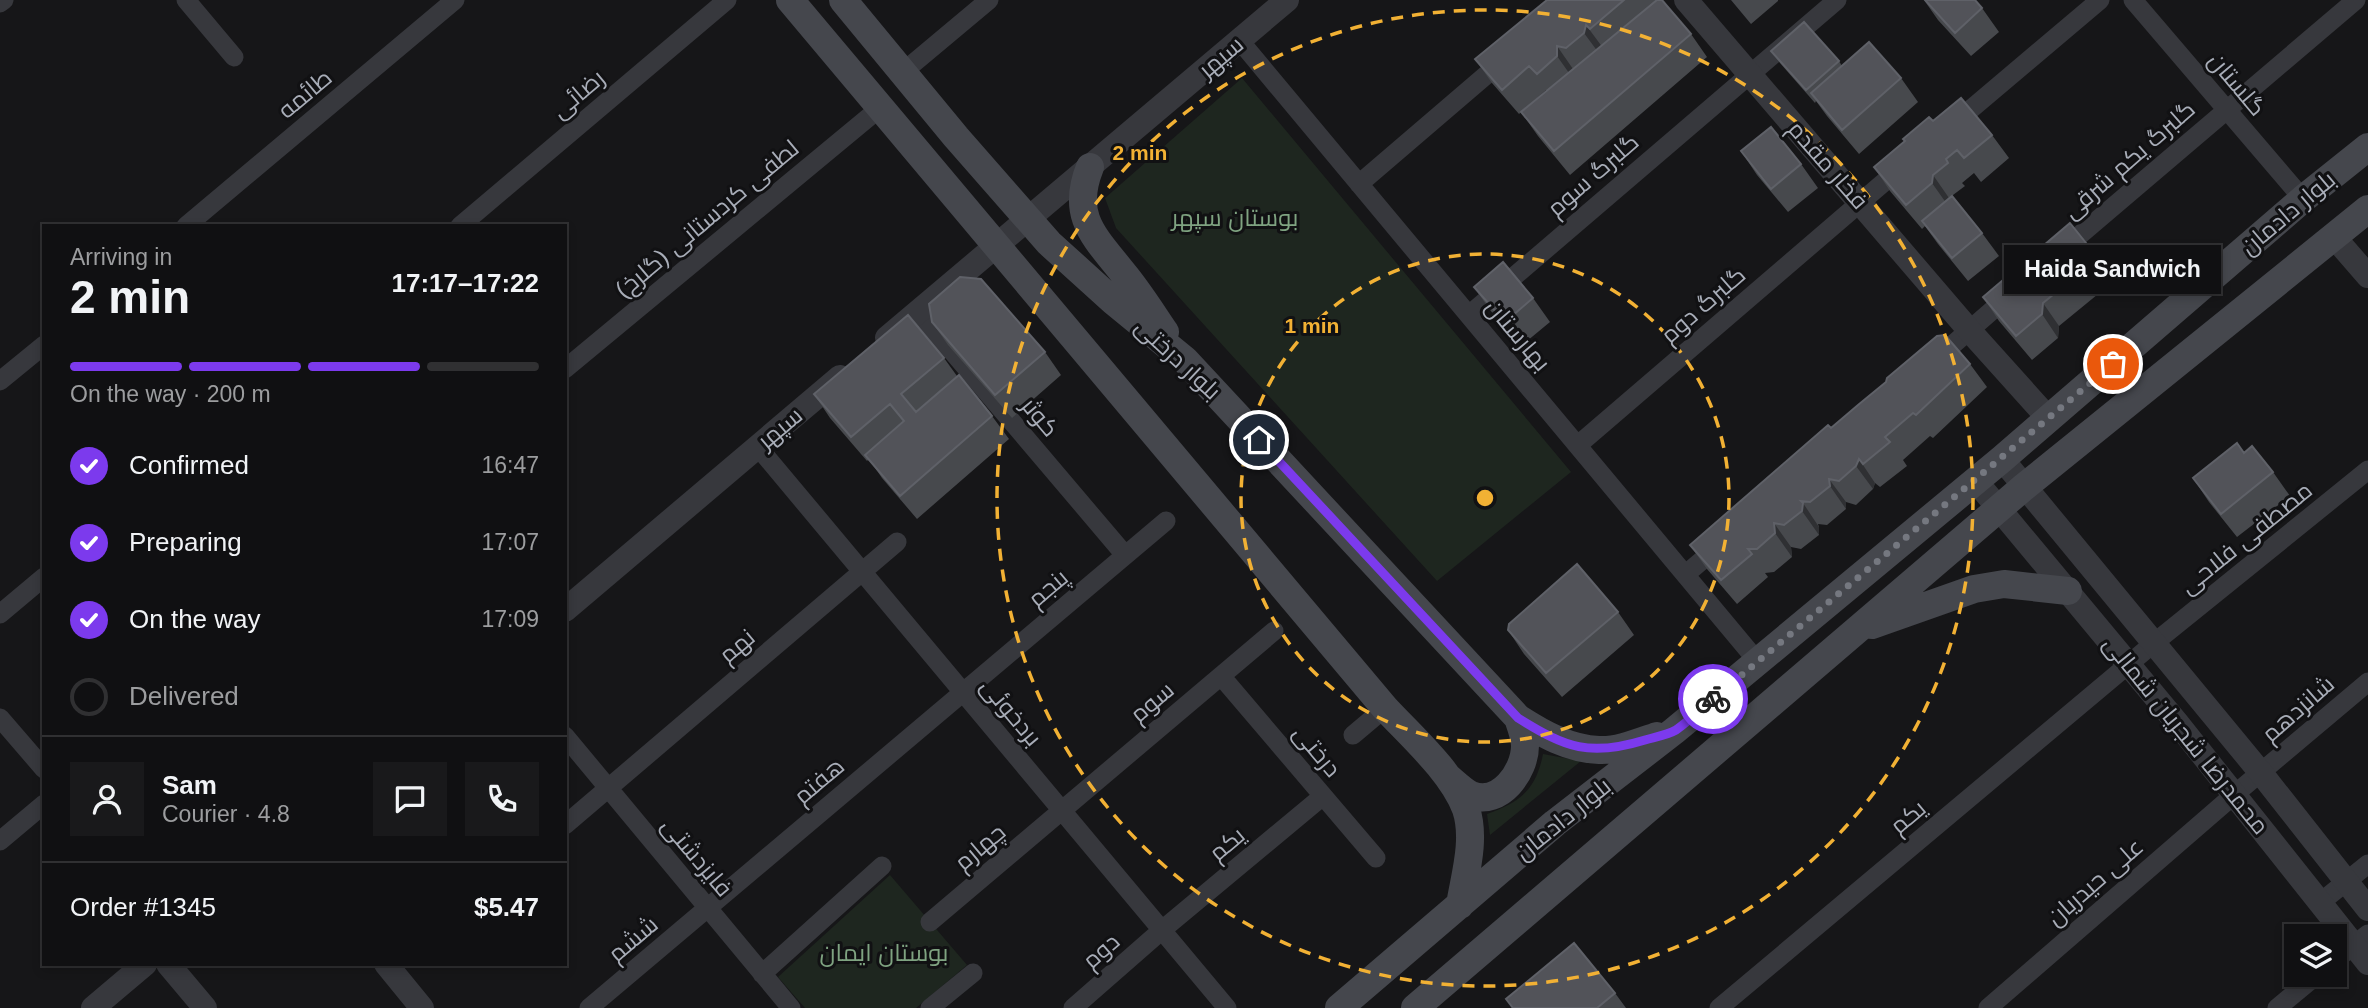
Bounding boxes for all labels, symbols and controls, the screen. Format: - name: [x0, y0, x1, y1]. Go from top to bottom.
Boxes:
- street label: سپهر: [1191, 30, 1250, 86]
- street label: گلستان: [2202, 47, 2272, 121]
- street label: طائمه: [272, 64, 337, 124]
- street label: رضائی: [546, 64, 610, 124]
- street label: گلبرگ یکم شرقی: [2057, 95, 2202, 226]
- street label: فخار مقدم: [1781, 115, 1874, 216]
- street label: گلبرگ سوم: [1542, 128, 1646, 224]
- street label: لطفی کردستانی (گلرخ): [610, 134, 806, 305]
- text: 2 min: [1113, 141, 1167, 164]
- street label: بلوار دادمان: [2235, 165, 2341, 261]
- park label: بوستان سپهر: [1170, 204, 1298, 233]
- text: Arriving in: [70, 244, 172, 270]
- callout: Haida Sandwich: [2004, 245, 2222, 294]
- text: Haida Sandwich: [2024, 256, 2201, 282]
- street label: گلبرگ دوم: [1655, 261, 1752, 351]
- text: 17:17–17:22: [392, 268, 539, 298]
- text: 2 min: [70, 271, 190, 323]
- street label: بهارستان: [1480, 293, 1556, 377]
- street label: بلوار درختی: [1129, 312, 1227, 406]
- text: 1 min: [1285, 314, 1339, 337]
- pin: [2083, 334, 2143, 394]
- icon: bag: [2094, 345, 2132, 383]
- text: On the way · 200 m: [70, 381, 271, 407]
- street label: کوثر: [1015, 390, 1064, 442]
- street label: سپهر: [750, 401, 809, 457]
- pin: [1229, 410, 1289, 470]
- icon: home: [1240, 421, 1278, 459]
- icon: check: [70, 447, 108, 485]
- text: Confirmed: [129, 450, 249, 480]
- text: 16:47: [481, 452, 539, 478]
- street label: مصطفی فلاحی: [2174, 476, 2318, 600]
- centre of rings: [1473, 486, 1497, 510]
- icon: check: [70, 524, 108, 562]
- text: Preparing: [129, 527, 242, 557]
- text: 17:07: [481, 529, 539, 555]
- street label: پنجم: [1022, 563, 1075, 614]
- icon: check: [70, 601, 108, 639]
- text: On the way: [129, 604, 261, 634]
- text: 17:09: [481, 606, 539, 632]
- street label: نهم: [713, 623, 762, 670]
- street label: محمدرضا شجریان شمالی: [2097, 630, 2275, 840]
- courier: [1678, 664, 1748, 734]
- street label: شانزدهم: [2256, 670, 2341, 750]
- street label: بردخوئی: [975, 672, 1047, 752]
- street label: سوم: [1124, 676, 1181, 730]
- icon: bike: [1694, 680, 1732, 718]
- text: Delivered: [129, 681, 239, 711]
- street label: درختی: [1287, 719, 1347, 783]
- street label: هفتم: [788, 752, 851, 812]
- button: person: [70, 762, 144, 836]
- button: chat: [373, 762, 447, 836]
- button: phone: [465, 762, 539, 836]
- text: Sam: [162, 770, 217, 800]
- street label: بلوار دادمان: [1509, 772, 1617, 866]
- street label: یکم: [1884, 794, 1933, 841]
- text: Courier · 4.8: [162, 801, 290, 827]
- street label: فایزدشتی: [656, 812, 738, 902]
- street label: چهارم: [949, 818, 1012, 878]
- street label: یکم: [1203, 821, 1252, 868]
- street label: علی حیدریان: [2041, 833, 2149, 931]
- text: Order #1345: [70, 892, 216, 922]
- text: $5.47: [474, 892, 539, 922]
- street label: ششم: [602, 910, 665, 969]
- map controls: [2284, 924, 2347, 987]
- button: layers: [2284, 924, 2347, 987]
- street label: دوم: [1077, 927, 1126, 976]
- park label: بوستان ایمان: [819, 939, 949, 967]

